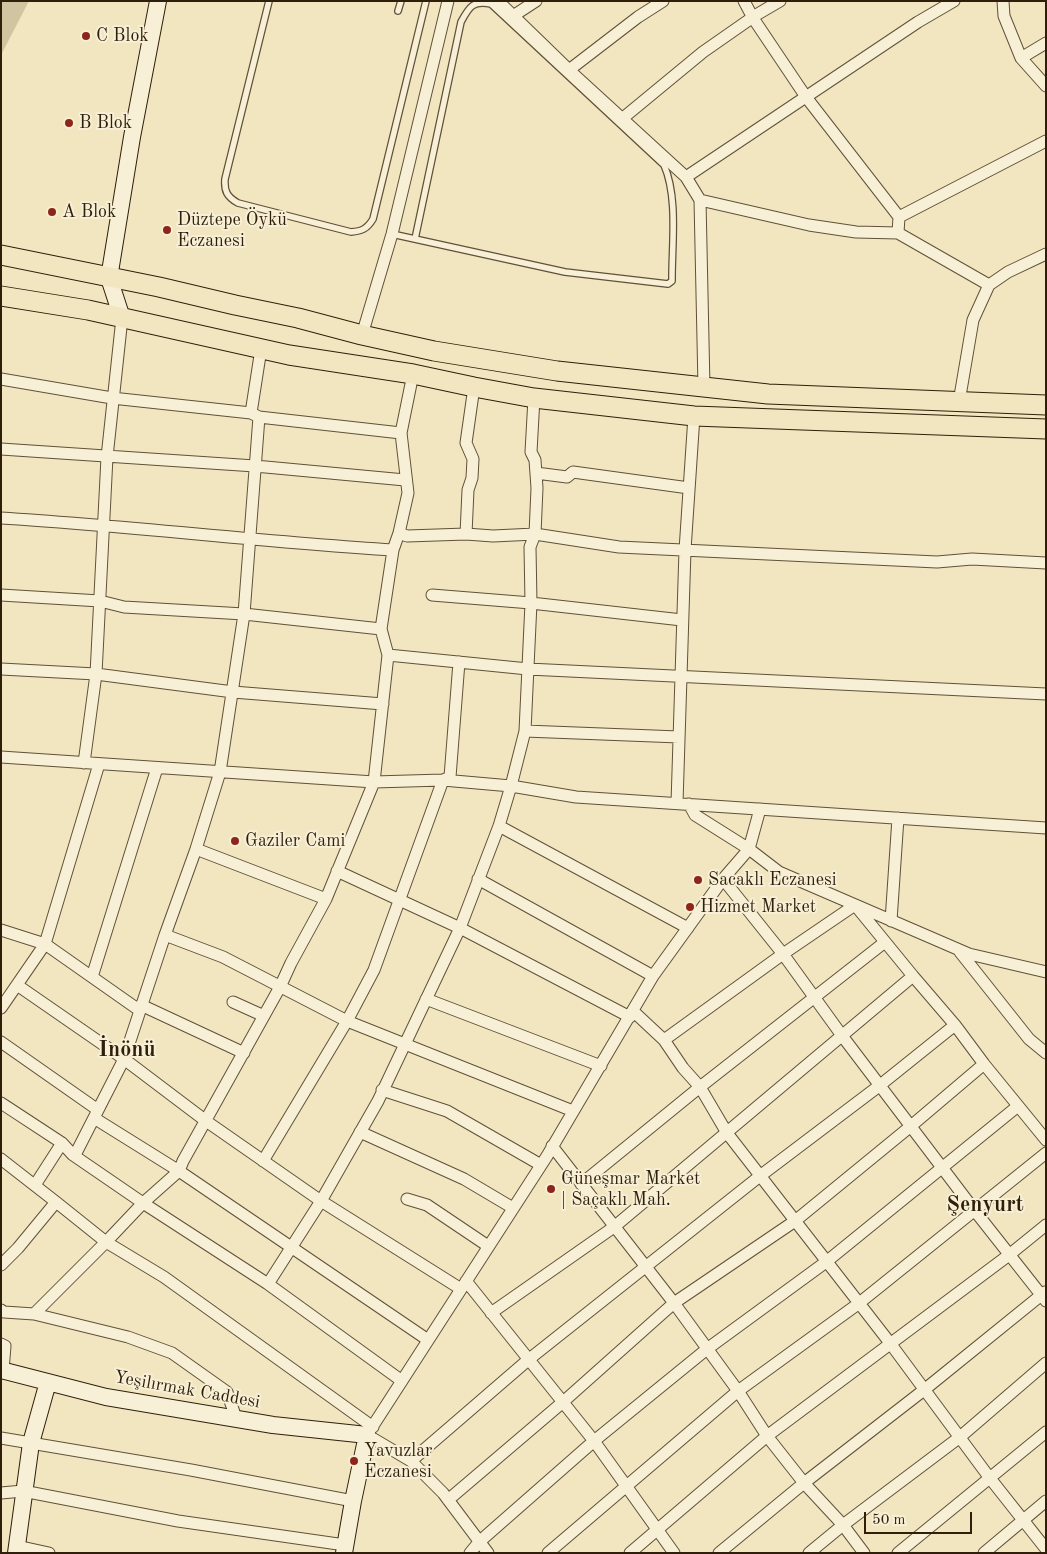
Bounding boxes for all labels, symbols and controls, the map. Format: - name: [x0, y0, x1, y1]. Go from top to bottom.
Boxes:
- place label: C Blok: [96, 25, 149, 47]
- marker: C Blok: [80, 30, 92, 42]
- place label: B Blok: [79, 112, 132, 134]
- marker: B Blok: [63, 117, 75, 129]
- place label: A Blok: [62, 201, 116, 223]
- marker: A Blok: [46, 206, 58, 218]
- place label: Düztepe Öykü Eczanesi: [177, 209, 287, 252]
- marker: Düztepe Öykü Eczanesi: [161, 224, 173, 236]
- place label: Gaziler Cami: [245, 830, 345, 852]
- marker: Gaziler Cami: [229, 835, 241, 847]
- place label: Sacaklı Eczanesi: [708, 869, 837, 891]
- marker: Sacaklı Eczanesi: [692, 874, 704, 886]
- place label: Hizmet Market: [700, 896, 816, 918]
- marker: Hizmet Market: [684, 901, 696, 913]
- district label: İnönü: [98, 1037, 156, 1063]
- place label: Güneşmar Market | Saçaklı Mah.: [561, 1168, 700, 1210]
- marker: Güneşmar Market | Saçaklı Mah.: [545, 1183, 557, 1195]
- district label: Şenyurt: [946, 1192, 1024, 1218]
- street label: Yeşilırmak Caddesi: [112, 1367, 262, 1413]
- place label: Yavuzlar Eczanesi: [364, 1440, 432, 1482]
- marker: Yavuzlar Eczanesi: [348, 1455, 360, 1467]
- scale bar: [867, 1502, 974, 1534]
- text: 50 m: [872, 1513, 906, 1528]

